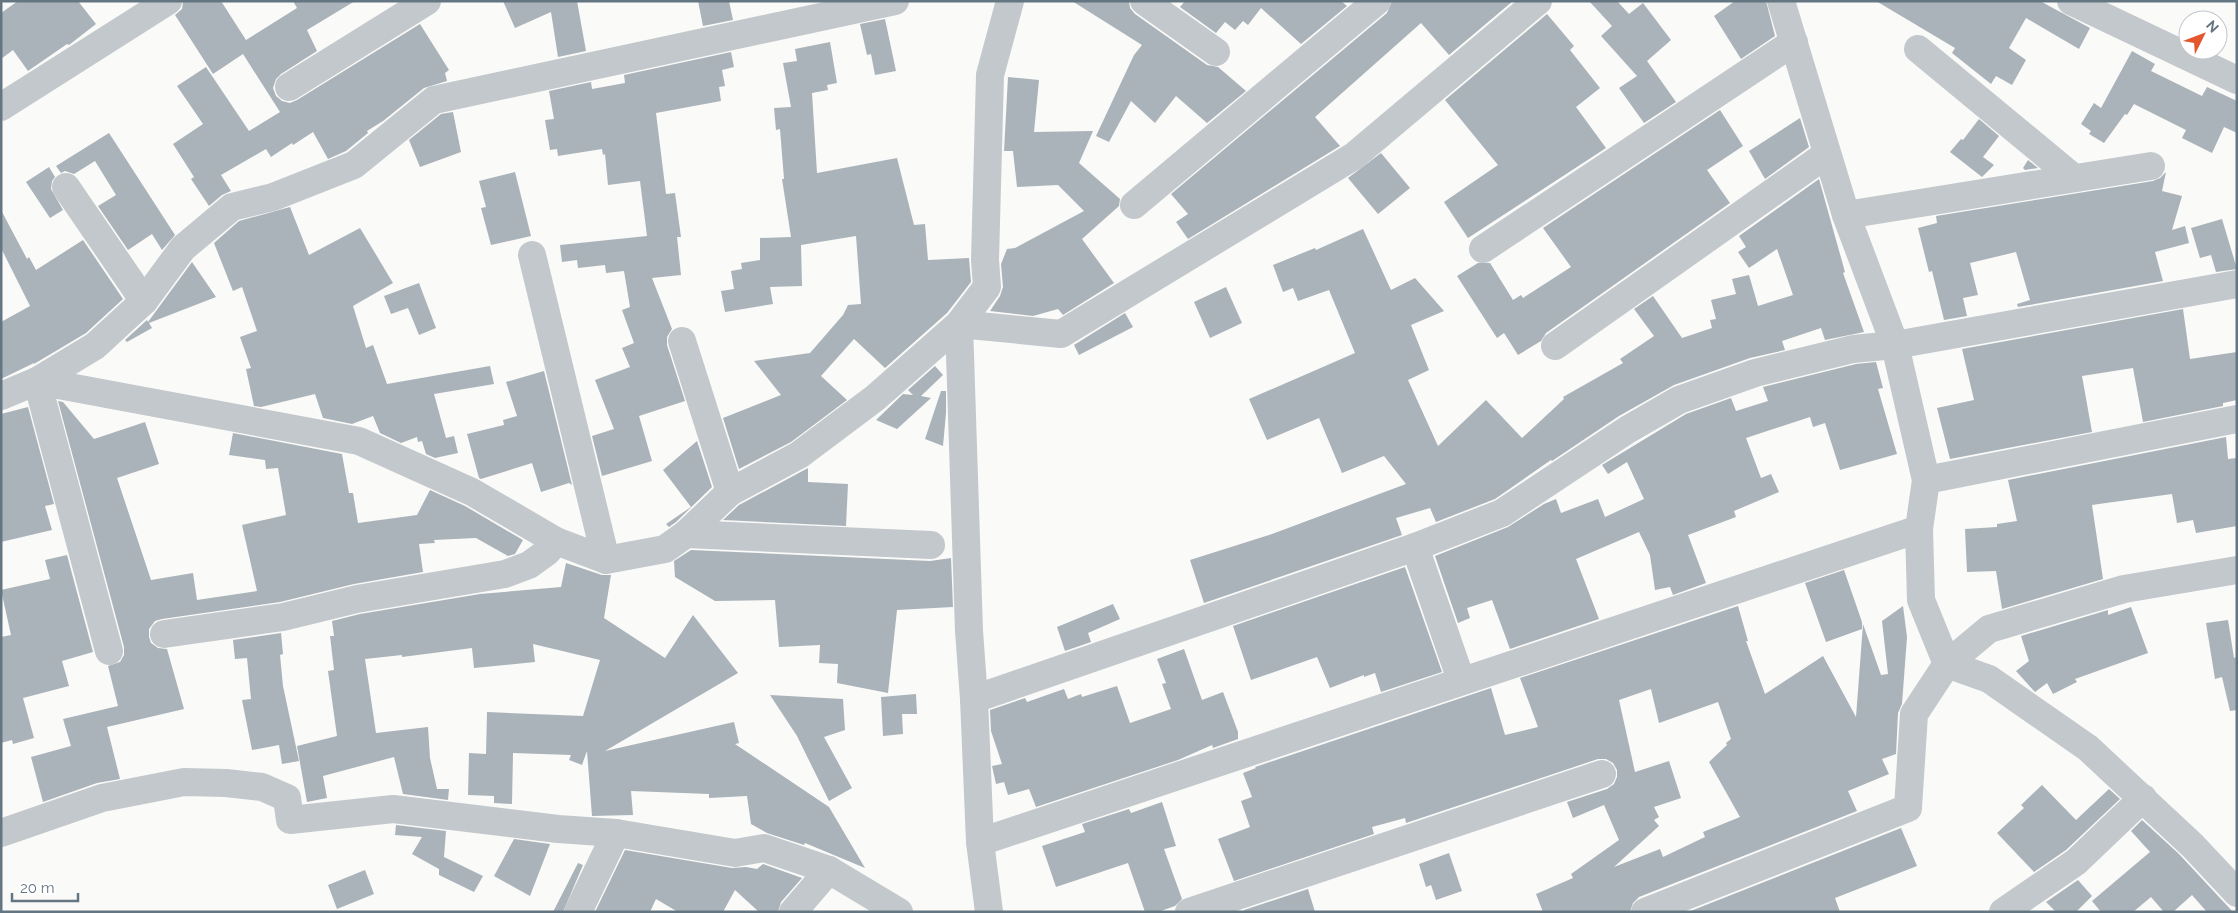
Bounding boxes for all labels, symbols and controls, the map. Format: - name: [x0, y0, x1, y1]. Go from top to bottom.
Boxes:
- north arrow: [2178, 10, 2228, 60]
- text: N: [2203, 17, 2222, 36]
- scale bar: [12, 870, 79, 902]
- text: 20 m: [20, 879, 55, 897]

